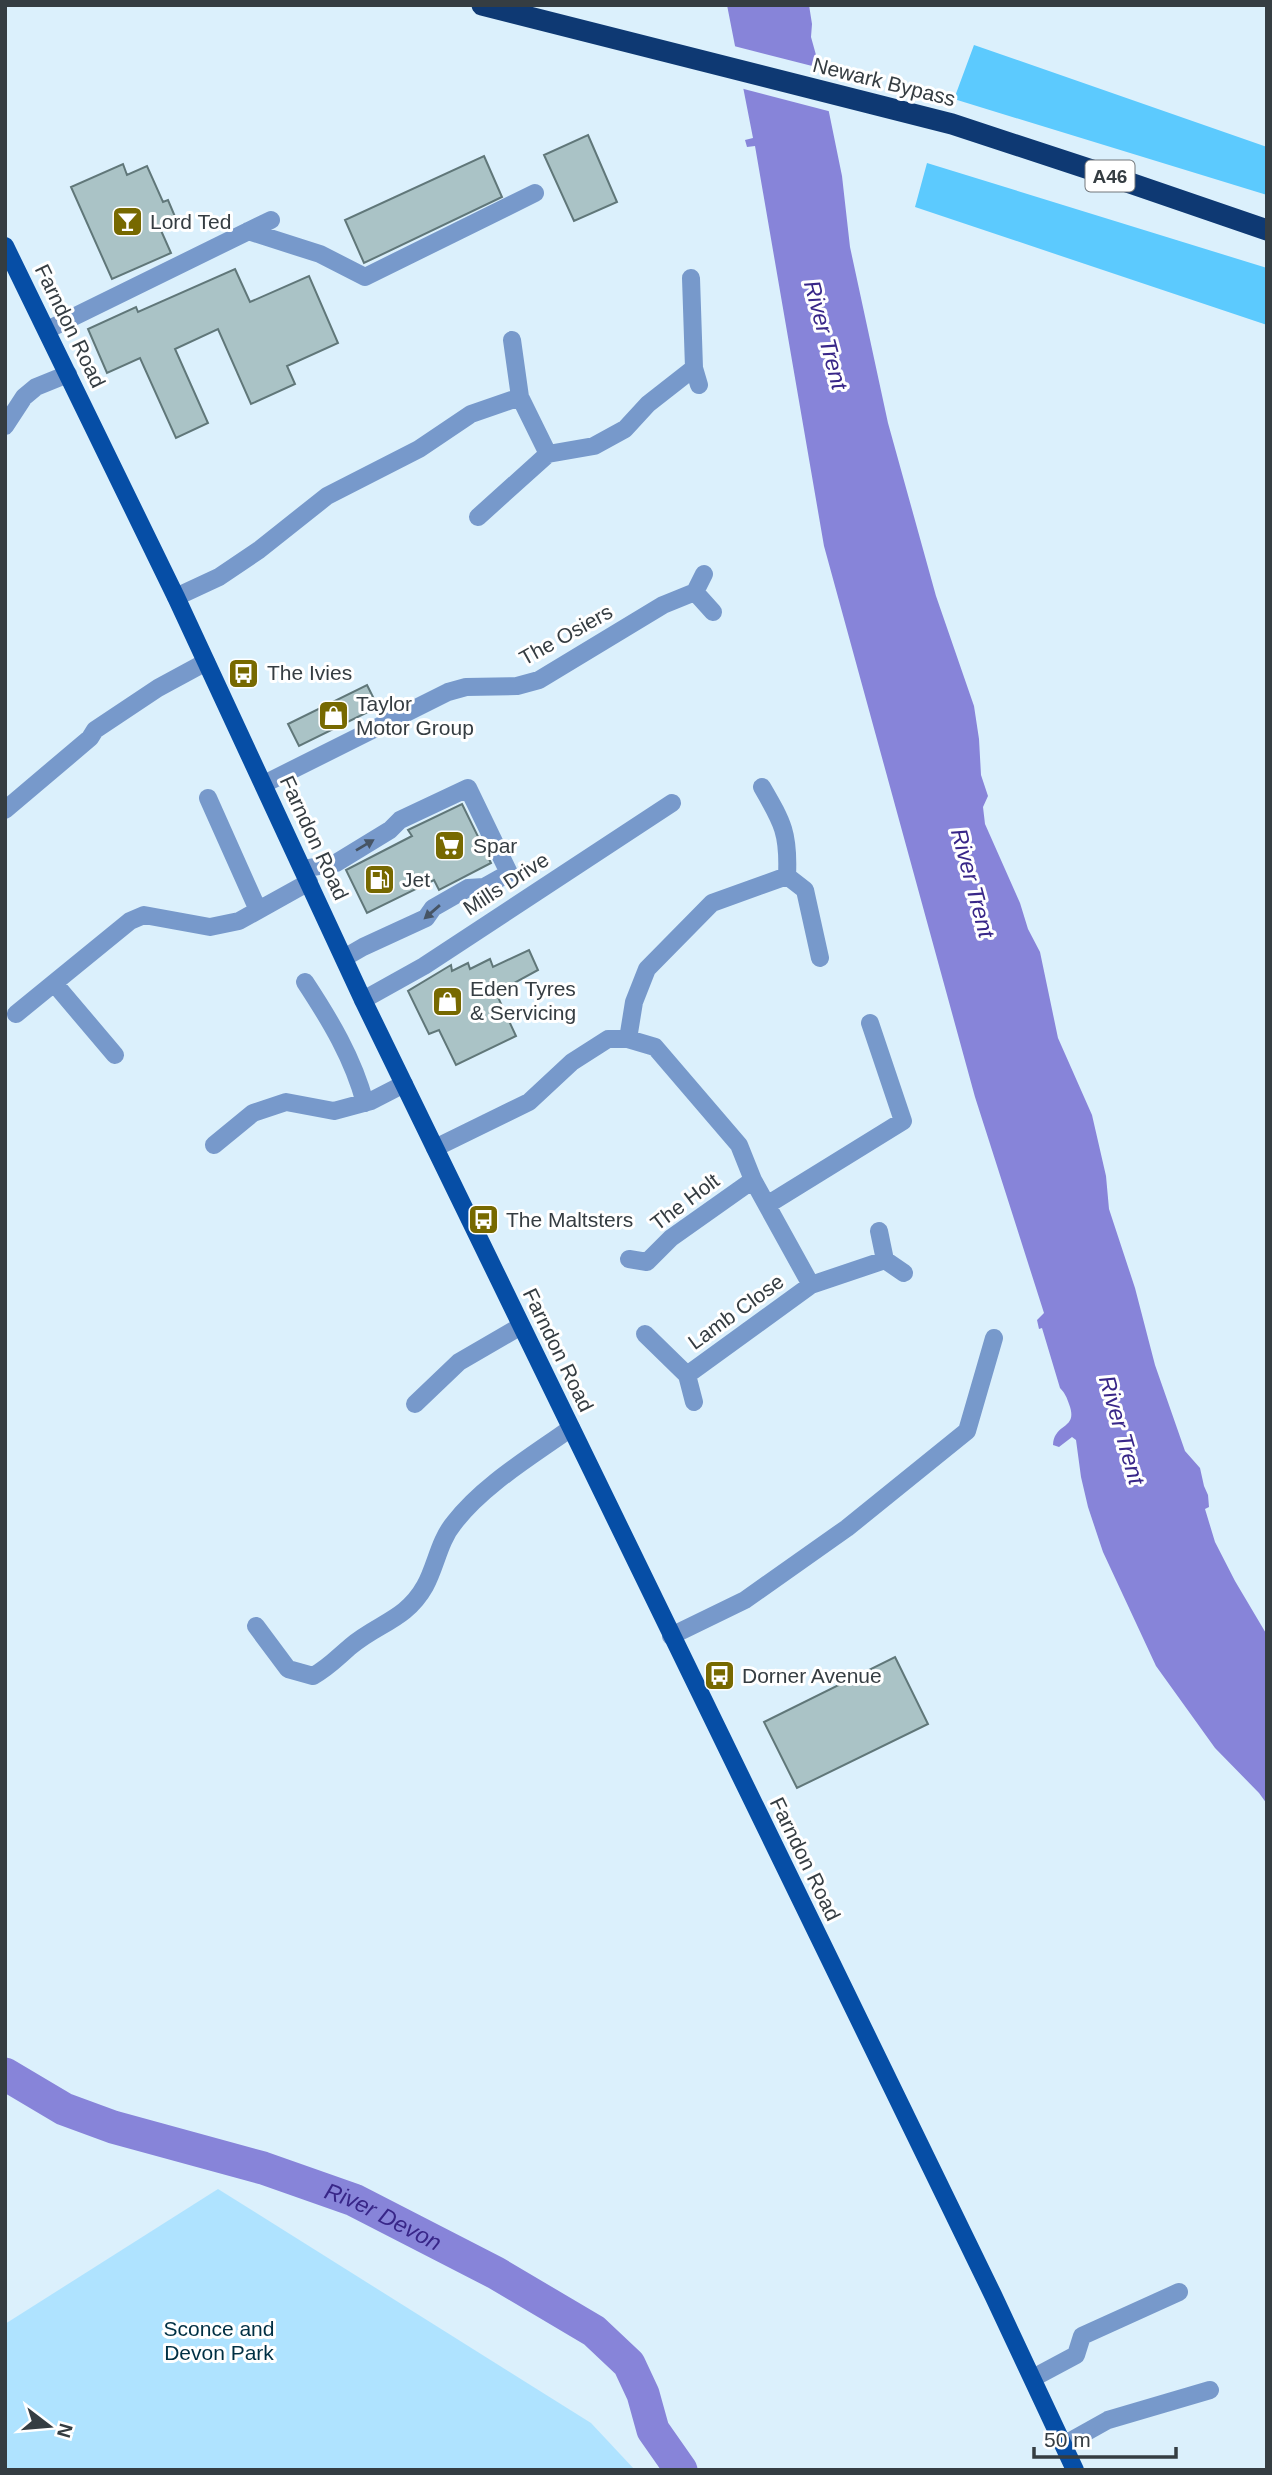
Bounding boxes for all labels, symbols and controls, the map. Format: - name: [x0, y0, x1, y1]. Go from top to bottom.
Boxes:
- street label: Newark Bypass: [811, 53, 958, 110]
- road number: A46: [1086, 160, 1134, 192]
- bar icon: Lord Ted: [110, 205, 144, 239]
- place label: Lord Ted: [150, 210, 231, 233]
- street label: Farndon Road: [31, 260, 110, 391]
- water label: River Trent: [799, 278, 853, 394]
- street label: The Osiers: [515, 600, 616, 670]
- bus stop icon: The Ivies: [227, 656, 261, 690]
- place label: The Ivies: [267, 661, 352, 684]
- place label: Taylor Motor Group: [356, 692, 474, 739]
- shop icon: Taylor Motor Group: [316, 699, 350, 733]
- street label: Farndon Road: [276, 772, 353, 903]
- water label: River Trent: [946, 826, 1000, 942]
- supermarket icon: Spar: [433, 829, 467, 863]
- place label: Spar: [473, 834, 517, 857]
- one-way arrow: [356, 839, 375, 851]
- street label: Mills Drive: [459, 848, 553, 920]
- fuel station icon: Jet: [362, 863, 396, 897]
- place label: Jet: [402, 868, 430, 891]
- one-way arrow: [423, 904, 441, 920]
- place label: Eden Tyres & Servicing: [470, 977, 576, 1024]
- shop icon: Eden Tyres & Servicing: [430, 984, 464, 1018]
- street label: The Holt: [646, 1168, 723, 1235]
- bus stop icon: The Maltsters: [466, 1203, 500, 1237]
- place label: The Maltsters: [506, 1208, 633, 1231]
- street label: Lamb Close: [684, 1269, 788, 1354]
- street label: Farndon Road: [519, 1284, 598, 1415]
- water label: River Trent: [1094, 1373, 1150, 1489]
- bus stop icon: Dorner Avenue: [702, 1659, 736, 1693]
- place label: Dorner Avenue: [742, 1664, 882, 1687]
- street label: Farndon Road: [766, 1793, 845, 1924]
- water label: River Devon: [321, 2178, 446, 2256]
- park label: Sconce and Devon Park: [164, 2317, 274, 2364]
- north arrow: [14, 2391, 84, 2461]
- scale bar: [1034, 2416, 1176, 2460]
- text: N: [53, 2421, 77, 2440]
- text: 50 m: [1044, 2428, 1091, 2451]

